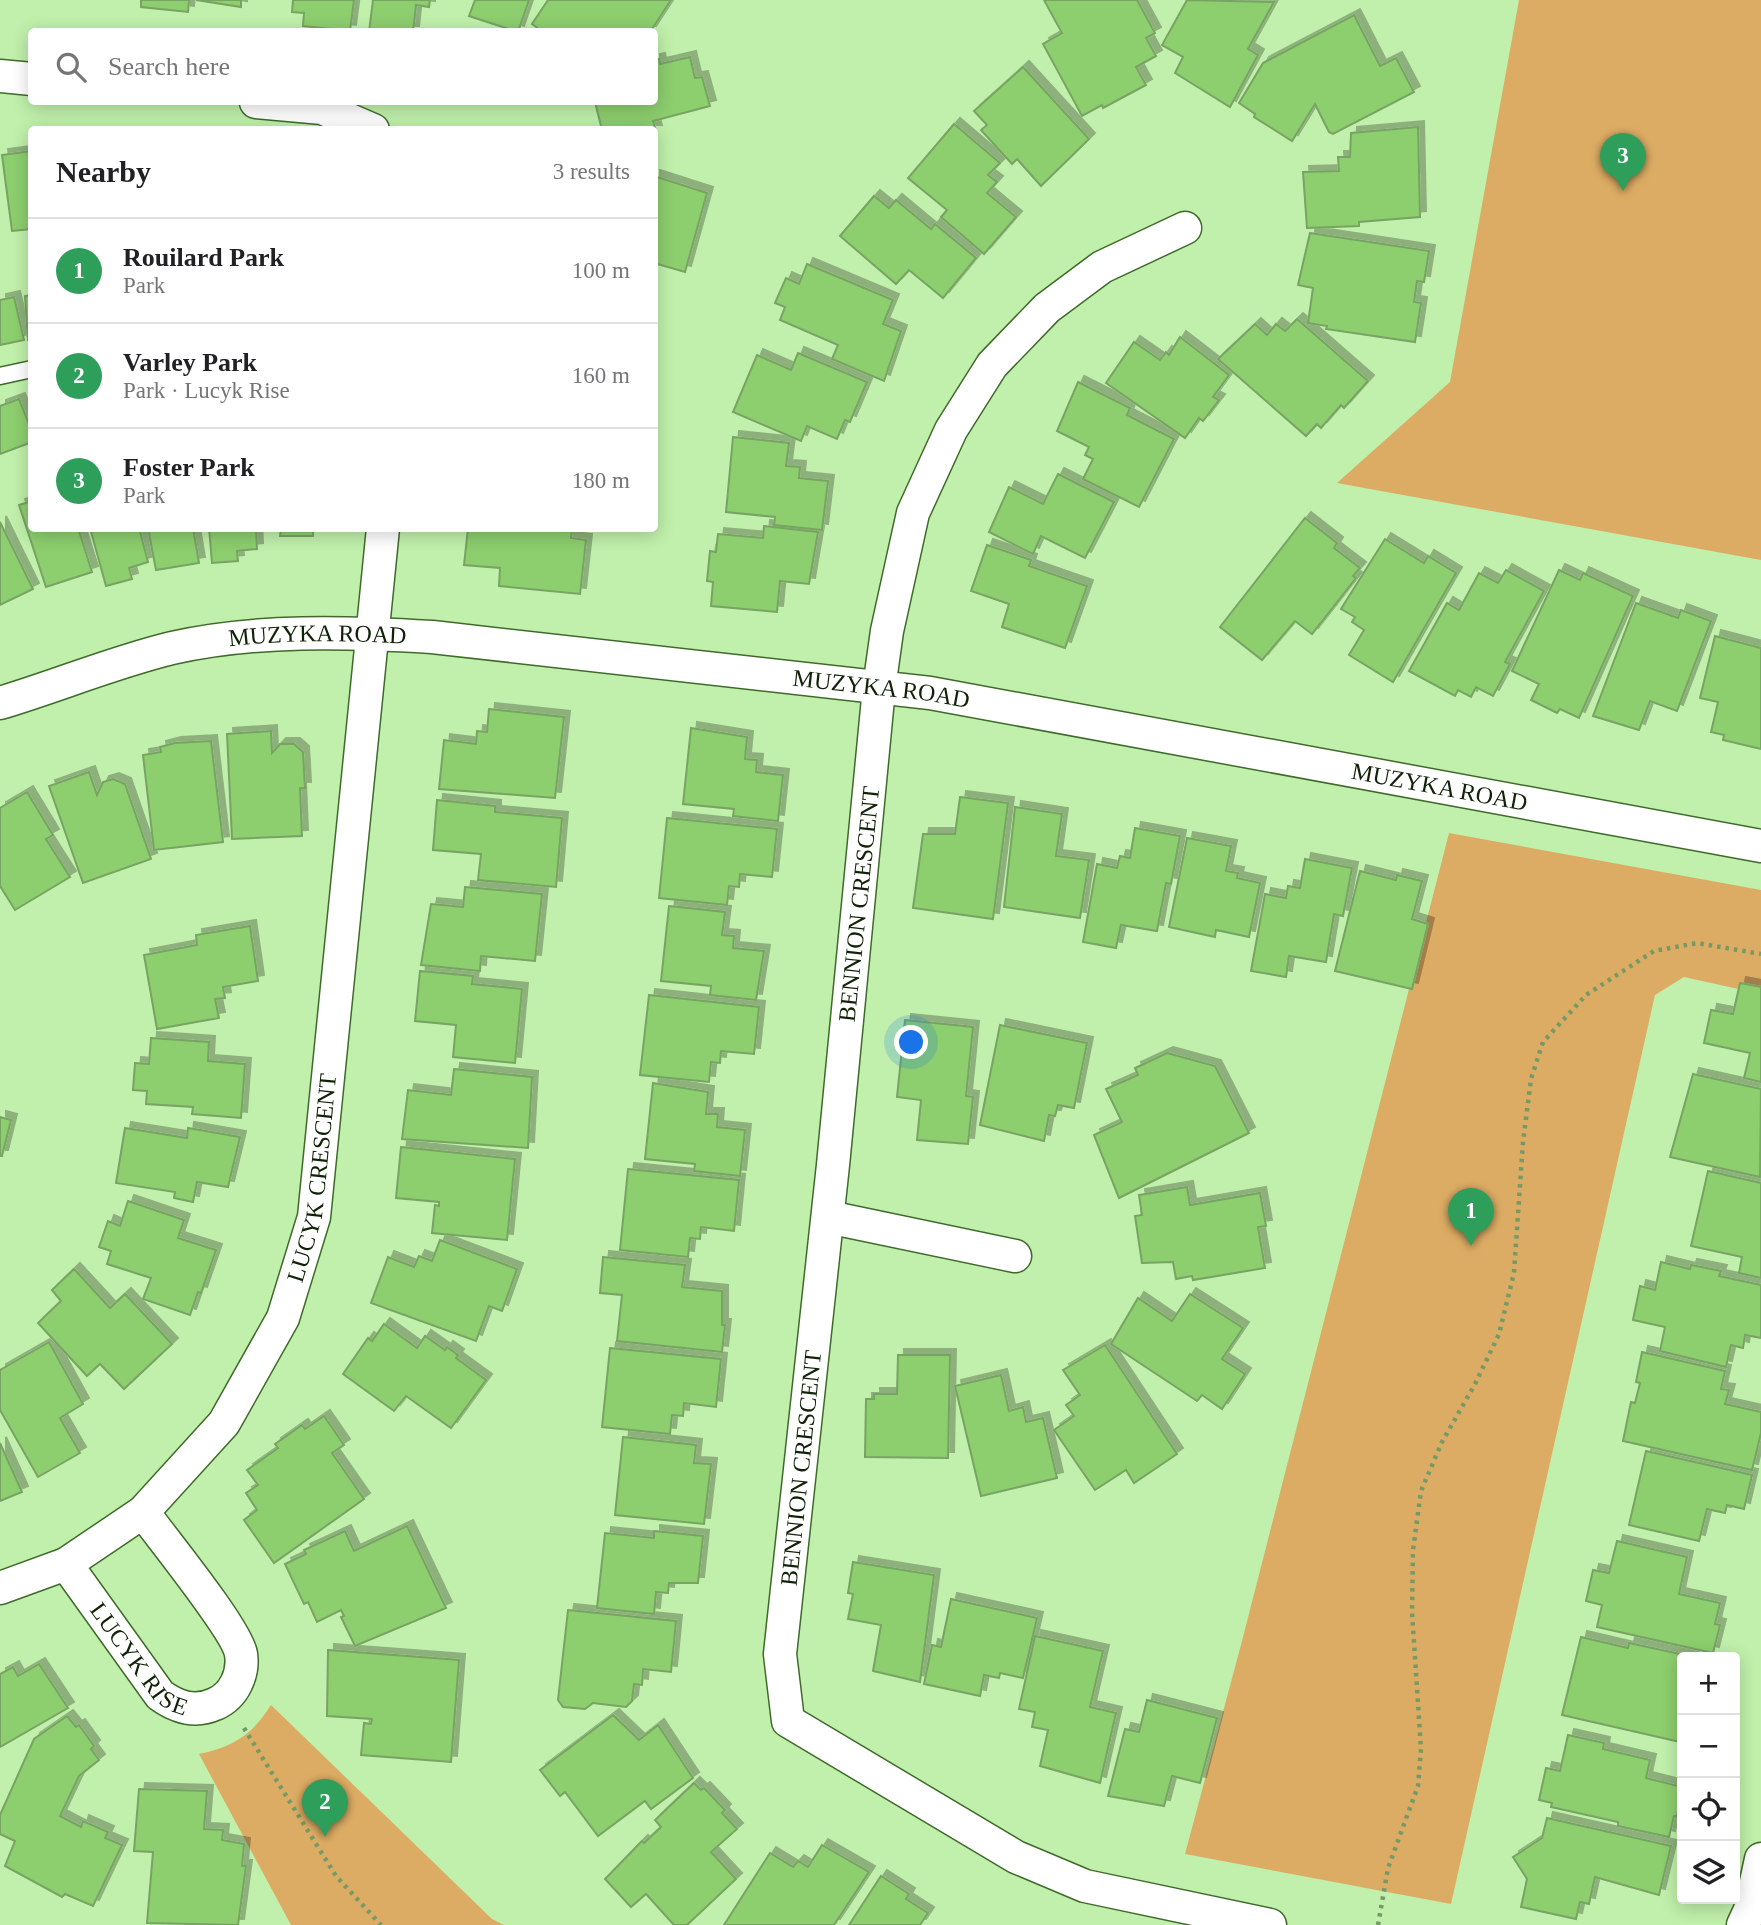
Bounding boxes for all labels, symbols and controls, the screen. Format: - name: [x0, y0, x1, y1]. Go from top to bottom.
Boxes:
- search box: [28, 28, 658, 105]
- icon: search: [52, 48, 90, 86]
- text: Search here: [108, 52, 230, 81]
- pin: 3: [1600, 133, 1646, 191]
- text: Nearby: [56, 155, 151, 188]
- text: 3 results: [553, 159, 630, 184]
- text: Rouilard Park: [123, 243, 284, 272]
- text: 1: [73, 258, 85, 283]
- text: 100 m: [572, 258, 630, 283]
- text: Park: [123, 273, 165, 298]
- text: Varley Park: [123, 348, 257, 377]
- text: 2: [73, 363, 85, 388]
- text: 160 m: [572, 363, 630, 388]
- text: Park · Lucyk Rise: [123, 378, 290, 403]
- text: Foster Park: [123, 453, 255, 482]
- text: 3: [73, 468, 85, 493]
- text: 180 m: [572, 468, 630, 493]
- text: Park: [123, 483, 165, 508]
- street label: MUZYKA ROAD: [227, 620, 407, 651]
- street label: MUZYKA ROAD: [791, 665, 972, 713]
- street label: MUZYKA ROAD: [1350, 758, 1530, 816]
- street label: BENNION CRESCENT: [834, 785, 884, 1023]
- your location: [894, 1025, 928, 1059]
- street label: LUCYK CRESCENT: [282, 1072, 341, 1285]
- pin: 1: [1448, 1188, 1494, 1246]
- street label: BENNION CRESCENT: [776, 1349, 826, 1587]
- street label: LUCYK RISE: [85, 1598, 191, 1721]
- map controls: [1677, 1652, 1740, 1904]
- button: +: [1677, 1652, 1740, 1715]
- button: −: [1677, 1715, 1740, 1778]
- button: locate: [1677, 1778, 1740, 1841]
- pin: 2: [302, 1779, 348, 1837]
- button: layers: [1677, 1841, 1740, 1904]

